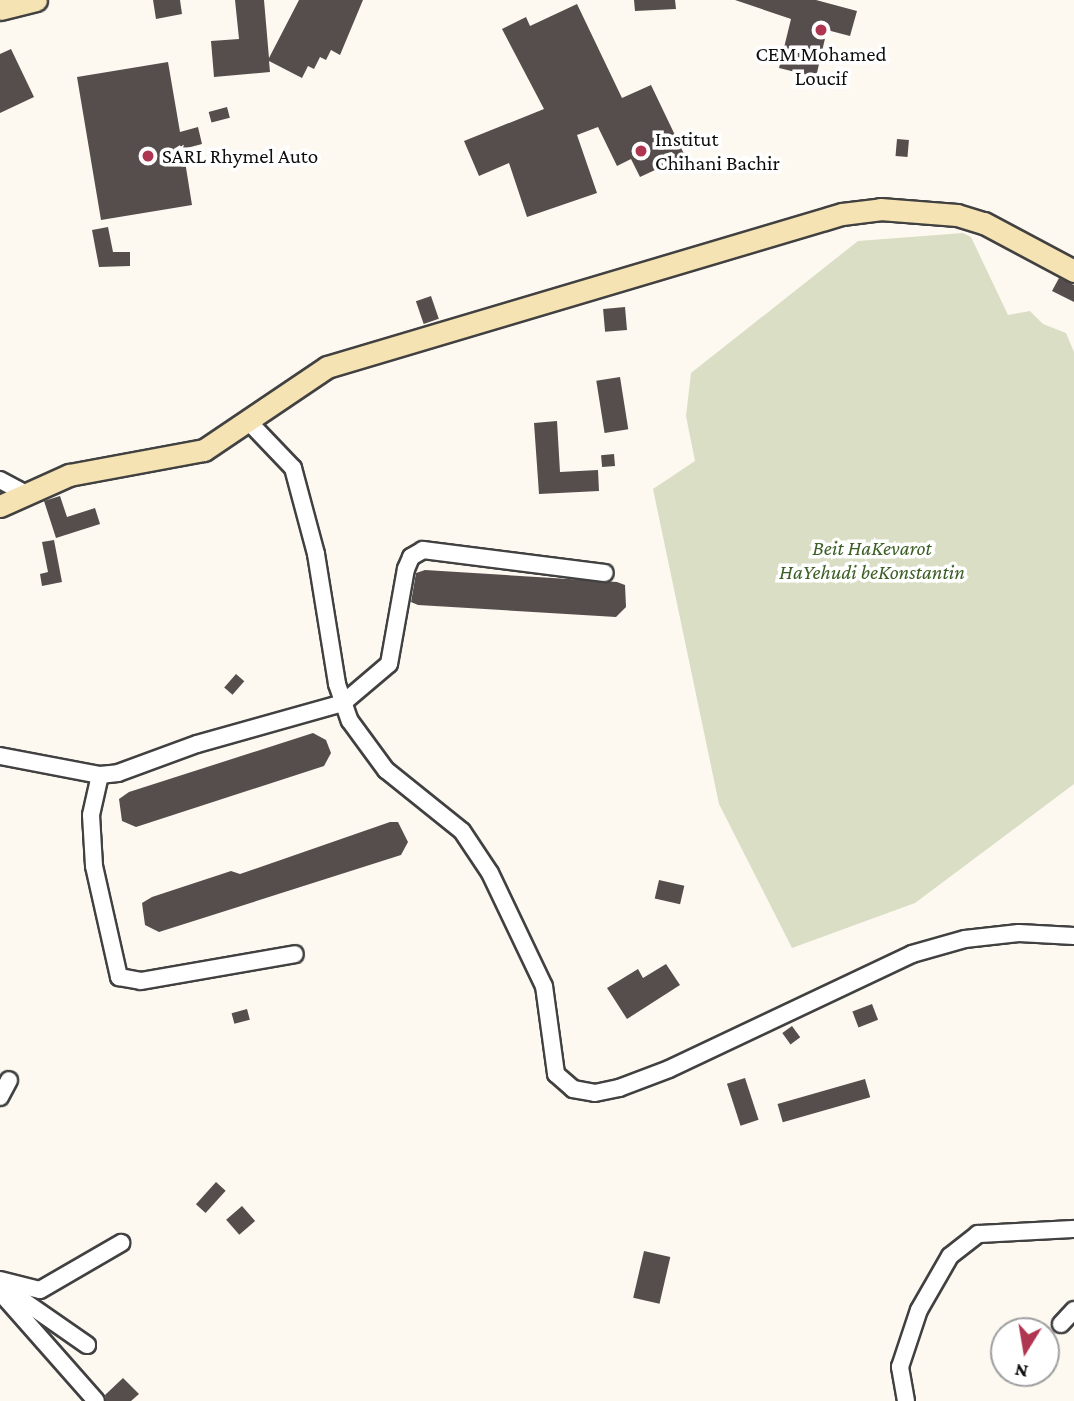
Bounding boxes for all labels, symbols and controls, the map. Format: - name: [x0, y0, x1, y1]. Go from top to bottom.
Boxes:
- marker: CEM Mohamed Loucif: [813, 22, 829, 38]
- place label: CEM Mohamed Loucif: [755, 41, 887, 91]
- place label: Institut Chihani Bachir: [655, 126, 780, 176]
- place label: SARL Rhymel Auto: [162, 143, 318, 169]
- marker: Institut Chihani Bachir: [633, 143, 649, 159]
- marker: SARL Rhymel Auto: [140, 148, 156, 164]
- park label: Beit HaKevarot HaYehudi beKonstantin: [779, 535, 965, 585]
- north arrow: [990, 1317, 1060, 1387]
- text: N: [1013, 1360, 1030, 1383]

